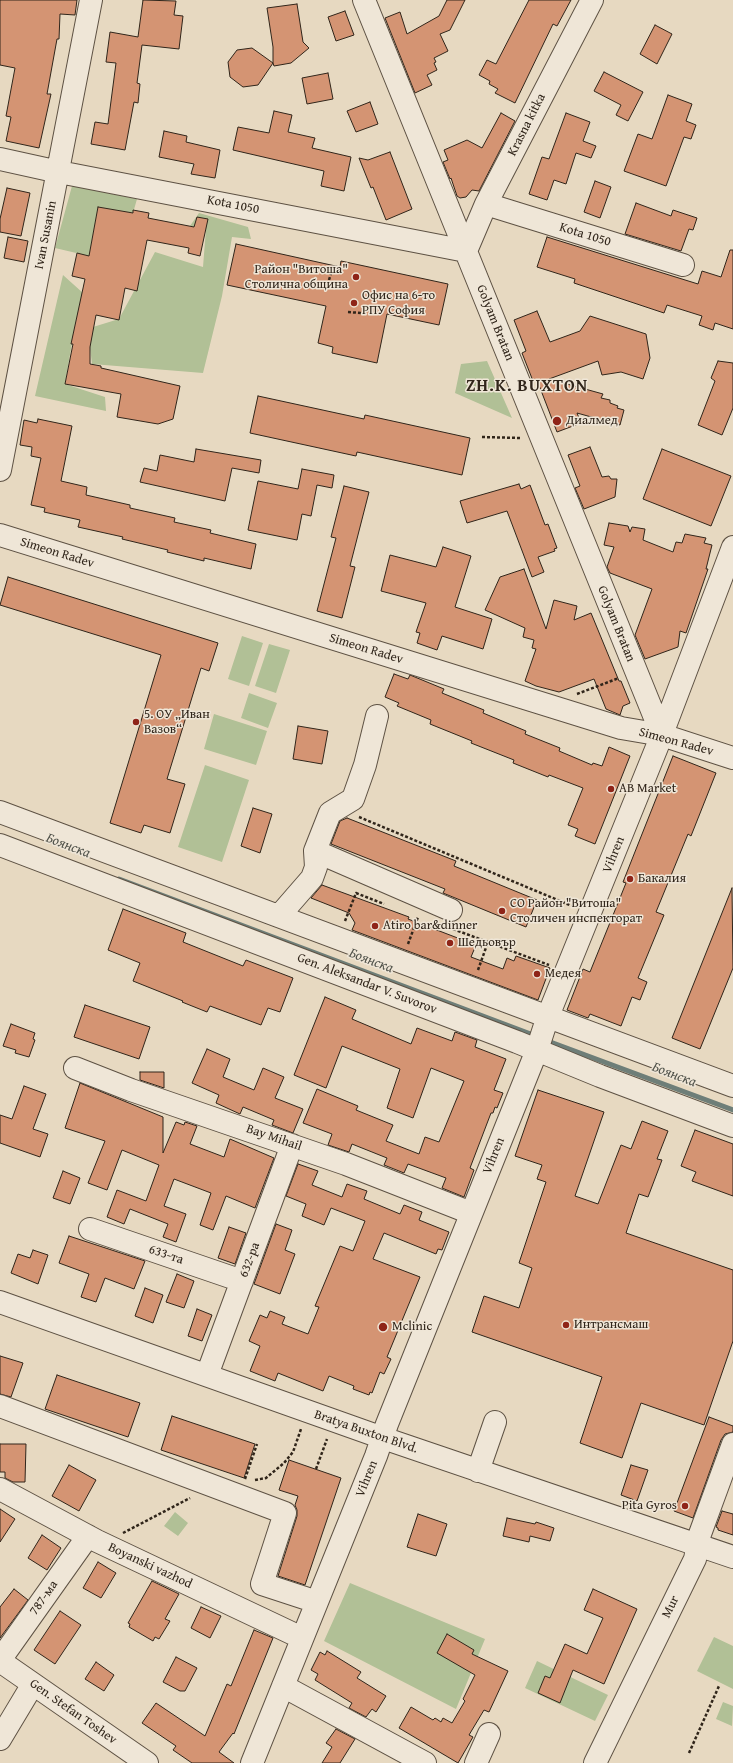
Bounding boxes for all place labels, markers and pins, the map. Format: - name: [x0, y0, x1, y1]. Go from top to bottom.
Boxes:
- place label: Район "Витоша" Столична община: [245, 262, 348, 293]
- marker: Район "Витоша" Столична община: [351, 272, 361, 282]
- place label: Офис на 6-то РПУ София: [362, 288, 435, 319]
- marker: Офис на 6-то РПУ София: [349, 298, 359, 308]
- place label: Диалмед: [566, 413, 618, 429]
- marker: Диалмед: [551, 415, 563, 427]
- place label: 5. ОУ „Иван Вазов“: [144, 707, 210, 738]
- marker: 5. ОУ „Иван Вазов“: [131, 717, 141, 727]
- place label: AB Market: [619, 781, 676, 797]
- marker: AB Market: [606, 784, 616, 794]
- place label: Бакалия: [638, 871, 686, 887]
- marker: Бакалия: [625, 874, 635, 884]
- place label: СО Район "Витоша" Столичен инспекторат: [510, 896, 642, 927]
- marker: СО Район "Витоша" Столичен инспекторат: [497, 906, 507, 916]
- place label: Atiro bar&dinner: [383, 918, 477, 934]
- marker: Atiro bar&dinner: [370, 921, 380, 931]
- place label: Шедьовър: [458, 935, 516, 951]
- marker: Шедьовър: [445, 938, 455, 948]
- place label: Медея: [545, 966, 581, 982]
- marker: Медея: [532, 969, 542, 979]
- place label: Интрансмаш: [574, 1317, 648, 1333]
- place label: Mclinic: [392, 1319, 432, 1335]
- marker: Интрансмаш: [561, 1320, 571, 1330]
- marker: Mclinic: [377, 1321, 389, 1333]
- place label: Pita Gyros: [622, 1498, 677, 1514]
- marker: Pita Gyros: [680, 1501, 690, 1511]

